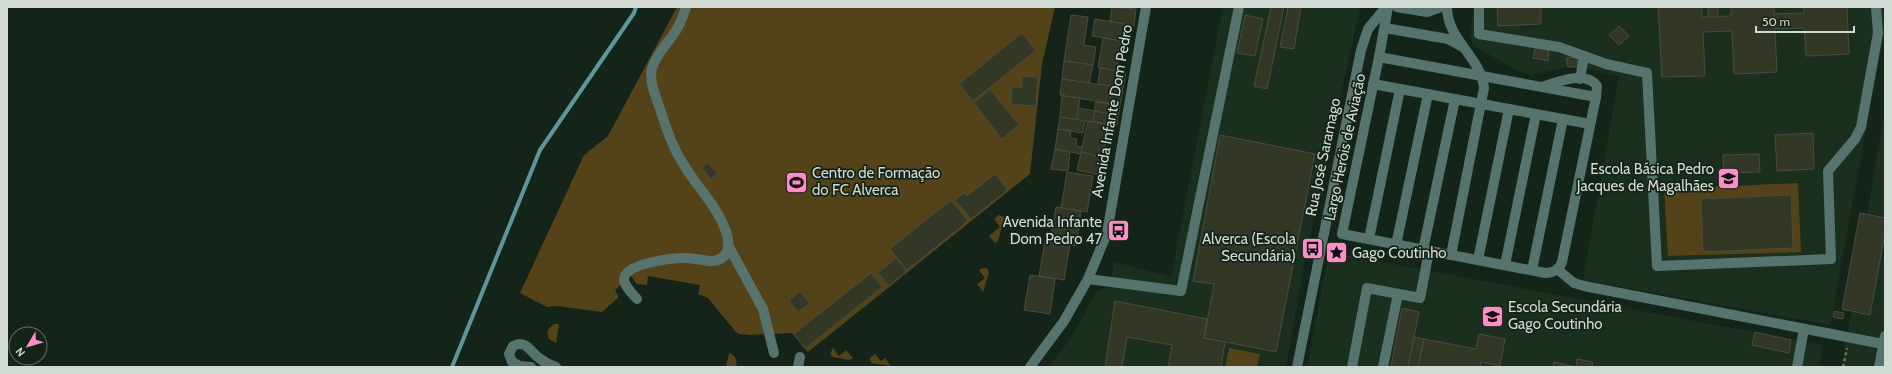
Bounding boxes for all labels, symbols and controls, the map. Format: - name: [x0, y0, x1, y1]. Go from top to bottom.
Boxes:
- scale bar: [1756, 8, 1854, 34]
- text: 50 m: [1762, 14, 1790, 29]
- street label: Avenida Infante Dom Pedro: [1088, 23, 1136, 199]
- street label: Largo Heróis de Aviação: [1321, 72, 1369, 222]
- street label: Rua José Saramago: [1302, 96, 1344, 218]
- place label: Escola Básica Pedro Jacques de Magalhães: [1576, 160, 1714, 195]
- place label: Centro de Formação do FC Alverca: [812, 164, 940, 199]
- school or university icon: Escola Básica Pedro Jacques de Magalhães: [1716, 165, 1742, 191]
- sports icon: Centro de Formação do FC Alverca: [783, 169, 809, 195]
- place label: Avenida Infante Dom Pedro 47: [1003, 213, 1102, 248]
- bus stop icon: Avenida Infante Dom Pedro 47: [1105, 218, 1131, 244]
- place label: Alverca (Escola Secundária): [1202, 230, 1297, 265]
- bus stop icon: Alverca (Escola Secundária): [1299, 235, 1325, 261]
- place icon: Gago Coutinho: [1323, 240, 1349, 266]
- place label: Gago Coutinho: [1352, 244, 1447, 262]
- place label: Escola Secundária Gago Coutinho: [1508, 298, 1622, 333]
- school or university icon: Escola Secundária Gago Coutinho: [1479, 303, 1505, 329]
- north arrow: [8, 326, 48, 366]
- text: N: [12, 345, 28, 360]

